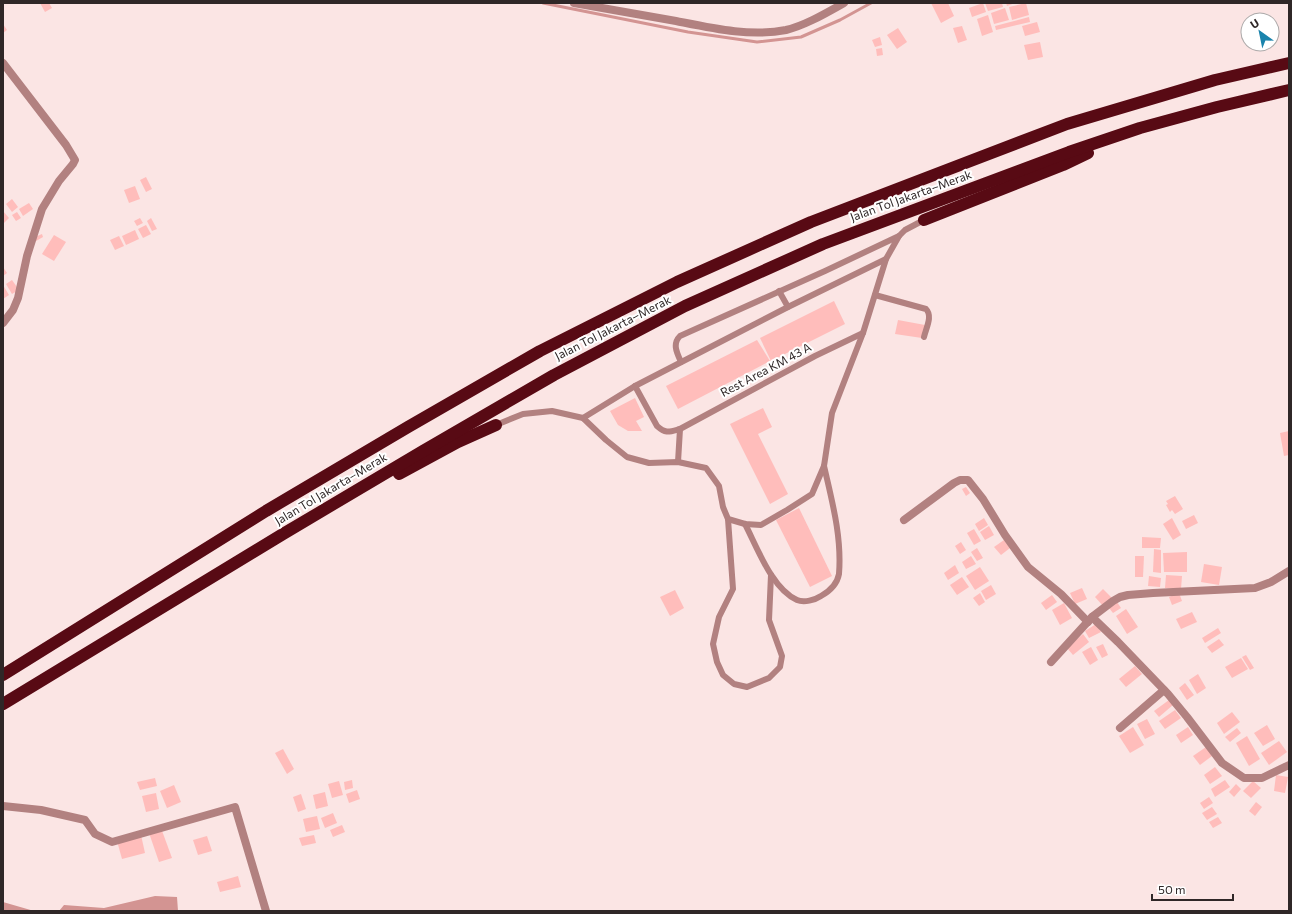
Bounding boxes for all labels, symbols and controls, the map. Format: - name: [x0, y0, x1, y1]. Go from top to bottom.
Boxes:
- north arrow: [1240, 12, 1280, 52]
- text: U: [1247, 16, 1261, 31]
- street label: Jalan Tol Jakarta–Merak: [848, 166, 974, 225]
- street label: Jalan Tol Jakarta–Merak: [552, 292, 674, 363]
- street label: Rest Area KM 43 A: [718, 339, 813, 399]
- street label: Jalan Tol Jakarta–Merak: [272, 449, 390, 528]
- scale bar: [1152, 876, 1233, 902]
- text: 50 m: [1158, 882, 1186, 896]

